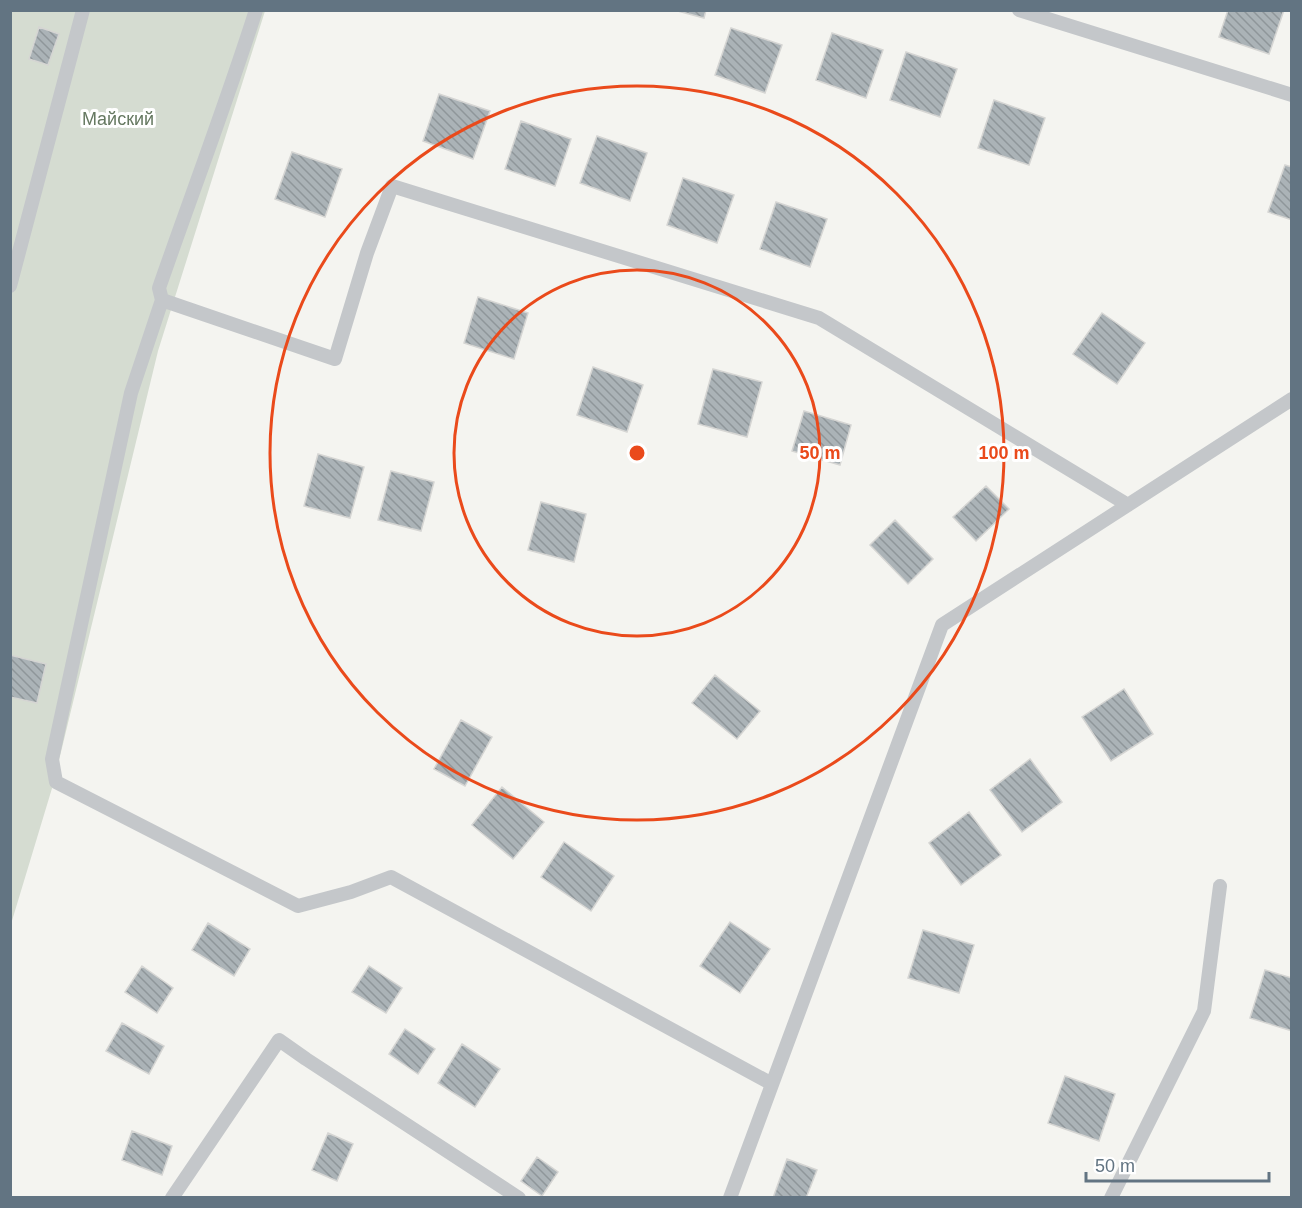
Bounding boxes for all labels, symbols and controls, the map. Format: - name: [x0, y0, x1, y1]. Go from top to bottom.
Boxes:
- park label: Майский: [82, 109, 154, 129]
- centre of rings: [627, 443, 647, 463]
- text: 50 m: [799, 443, 841, 463]
- text: 100 m: [978, 443, 1030, 463]
- scale bar: [1086, 1145, 1269, 1183]
- text: 50 m: [1095, 1156, 1135, 1176]

